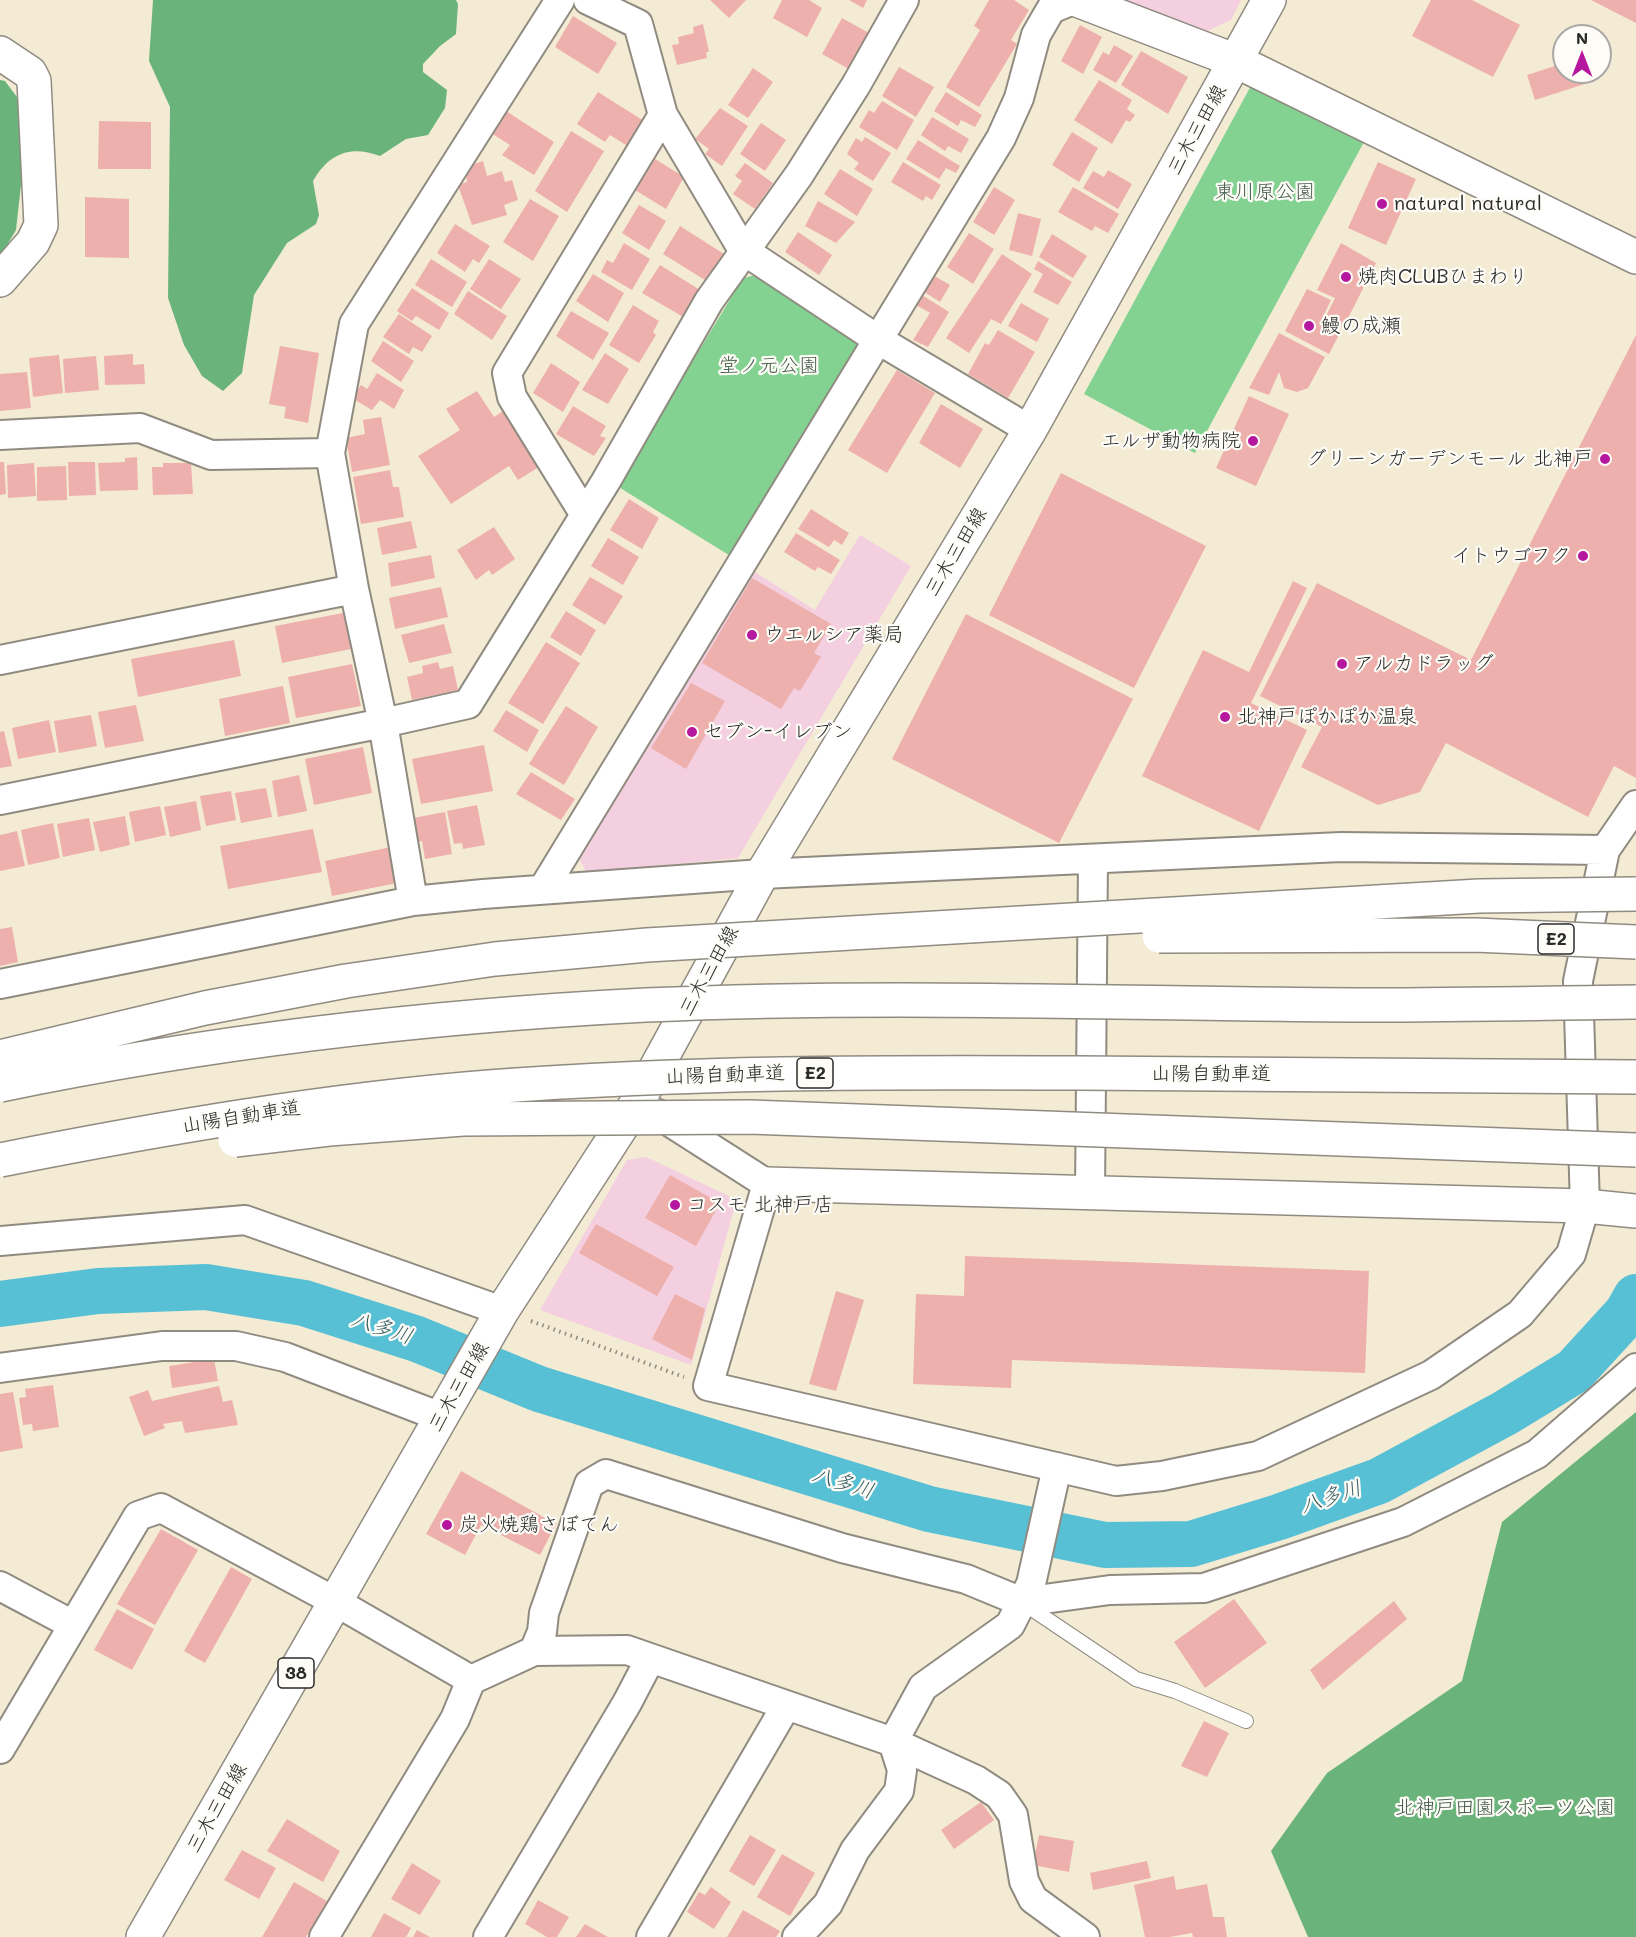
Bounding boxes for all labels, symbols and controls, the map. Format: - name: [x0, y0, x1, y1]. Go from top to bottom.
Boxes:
- north arrow: [1552, 24, 1612, 84]
- text: N: [1576, 27, 1588, 48]
- street label: 三木三田線: [1162, 80, 1232, 180]
- park label: 東川原公園: [1215, 180, 1315, 204]
- place label: natural natural: [1394, 192, 1542, 216]
- marker: natural natural: [1375, 197, 1389, 211]
- place label: 焼肉CLUBひまわり: [1358, 265, 1529, 289]
- marker: 焼肉CLUBひまわり: [1339, 270, 1353, 284]
- place label: 鰻の成瀬: [1321, 314, 1401, 338]
- marker: 鰻の成瀬: [1302, 319, 1316, 333]
- park label: 堂ノ元公園: [719, 354, 819, 378]
- place label: エルザ動物病院: [1101, 429, 1241, 453]
- marker: エルザ動物病院: [1246, 434, 1260, 448]
- place label: グリーンガーデンモール 北神戸: [1307, 447, 1593, 471]
- marker: グリーンガーデンモール 北神戸: [1598, 452, 1612, 466]
- street label: 三木三田線: [920, 503, 992, 601]
- place label: イトウゴフク: [1451, 544, 1571, 568]
- marker: イトウゴフク: [1576, 549, 1590, 563]
- place label: ウエルシア薬局: [764, 623, 904, 647]
- marker: ウエルシア薬局: [745, 628, 759, 642]
- place label: アルカドラッグ: [1354, 652, 1494, 676]
- marker: アルカドラッグ: [1335, 657, 1349, 671]
- place label: 北神戸ぽかぽか温泉: [1237, 705, 1417, 729]
- marker: 北神戸ぽかぽか温泉: [1218, 710, 1232, 724]
- place label: セブン-イレブン: [704, 720, 852, 744]
- marker: セブン-イレブン: [685, 725, 699, 739]
- street label: 三木三田線: [674, 921, 744, 1021]
- road number: E2: [1538, 924, 1574, 954]
- road number: E2: [797, 1058, 833, 1088]
- street label: 山陽自動車道: [665, 1061, 785, 1089]
- street label: 山陽自動車道: [1151, 1062, 1271, 1086]
- street label: 山陽自動車道: [180, 1096, 302, 1138]
- place label: コスモ 北神戸店: [687, 1193, 833, 1217]
- marker: コスモ 北神戸店: [668, 1198, 682, 1212]
- water label: 八多川: [348, 1306, 416, 1350]
- street label: 三木三田線: [424, 1338, 494, 1436]
- water label: 八多川: [809, 1462, 877, 1504]
- water label: 八多川: [1297, 1475, 1365, 1519]
- place label: 炭火焼鶏さぼてん: [459, 1513, 619, 1537]
- marker: 炭火焼鶏さぼてん: [440, 1518, 454, 1532]
- road number: 38: [278, 1658, 314, 1688]
- street label: 三木三田線: [182, 1759, 252, 1857]
- park label: 北神戸田園スポーツ公園: [1395, 1796, 1615, 1820]

